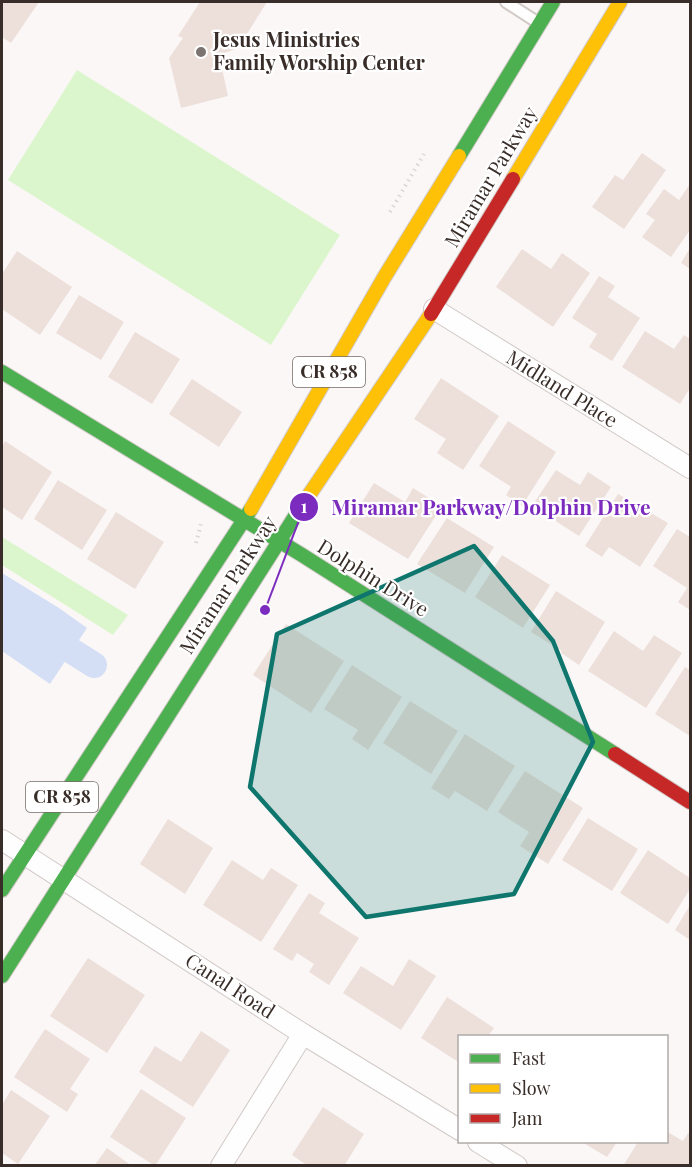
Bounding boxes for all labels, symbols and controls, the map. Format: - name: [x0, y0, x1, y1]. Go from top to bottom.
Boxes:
- place label: Jesus Ministries Family Worship Center: [212, 25, 425, 75]
- marker: Jesus Ministries Family Worship Center: [194, 45, 208, 59]
- street label: Miramar Parkway: [437, 101, 542, 252]
- street label: Midland Place: [502, 343, 623, 433]
- road number: CR 858: [293, 357, 365, 387]
- callout: Miramar Parkway/Dolphin Drive: [289, 488, 663, 527]
- text: Miramar Parkway/Dolphin Drive: [331, 492, 651, 520]
- text: 1: [301, 494, 308, 518]
- street label: Miramar Parkway: [172, 510, 282, 658]
- street label: Dolphin Drive: [313, 532, 434, 622]
- road number: CR 858: [26, 782, 98, 812]
- street label: Canal Road: [181, 946, 281, 1024]
- legend: [458, 1035, 668, 1143]
- text: Fast: [512, 1046, 546, 1070]
- text: Slow: [512, 1076, 550, 1100]
- text: Jam: [511, 1106, 542, 1130]

